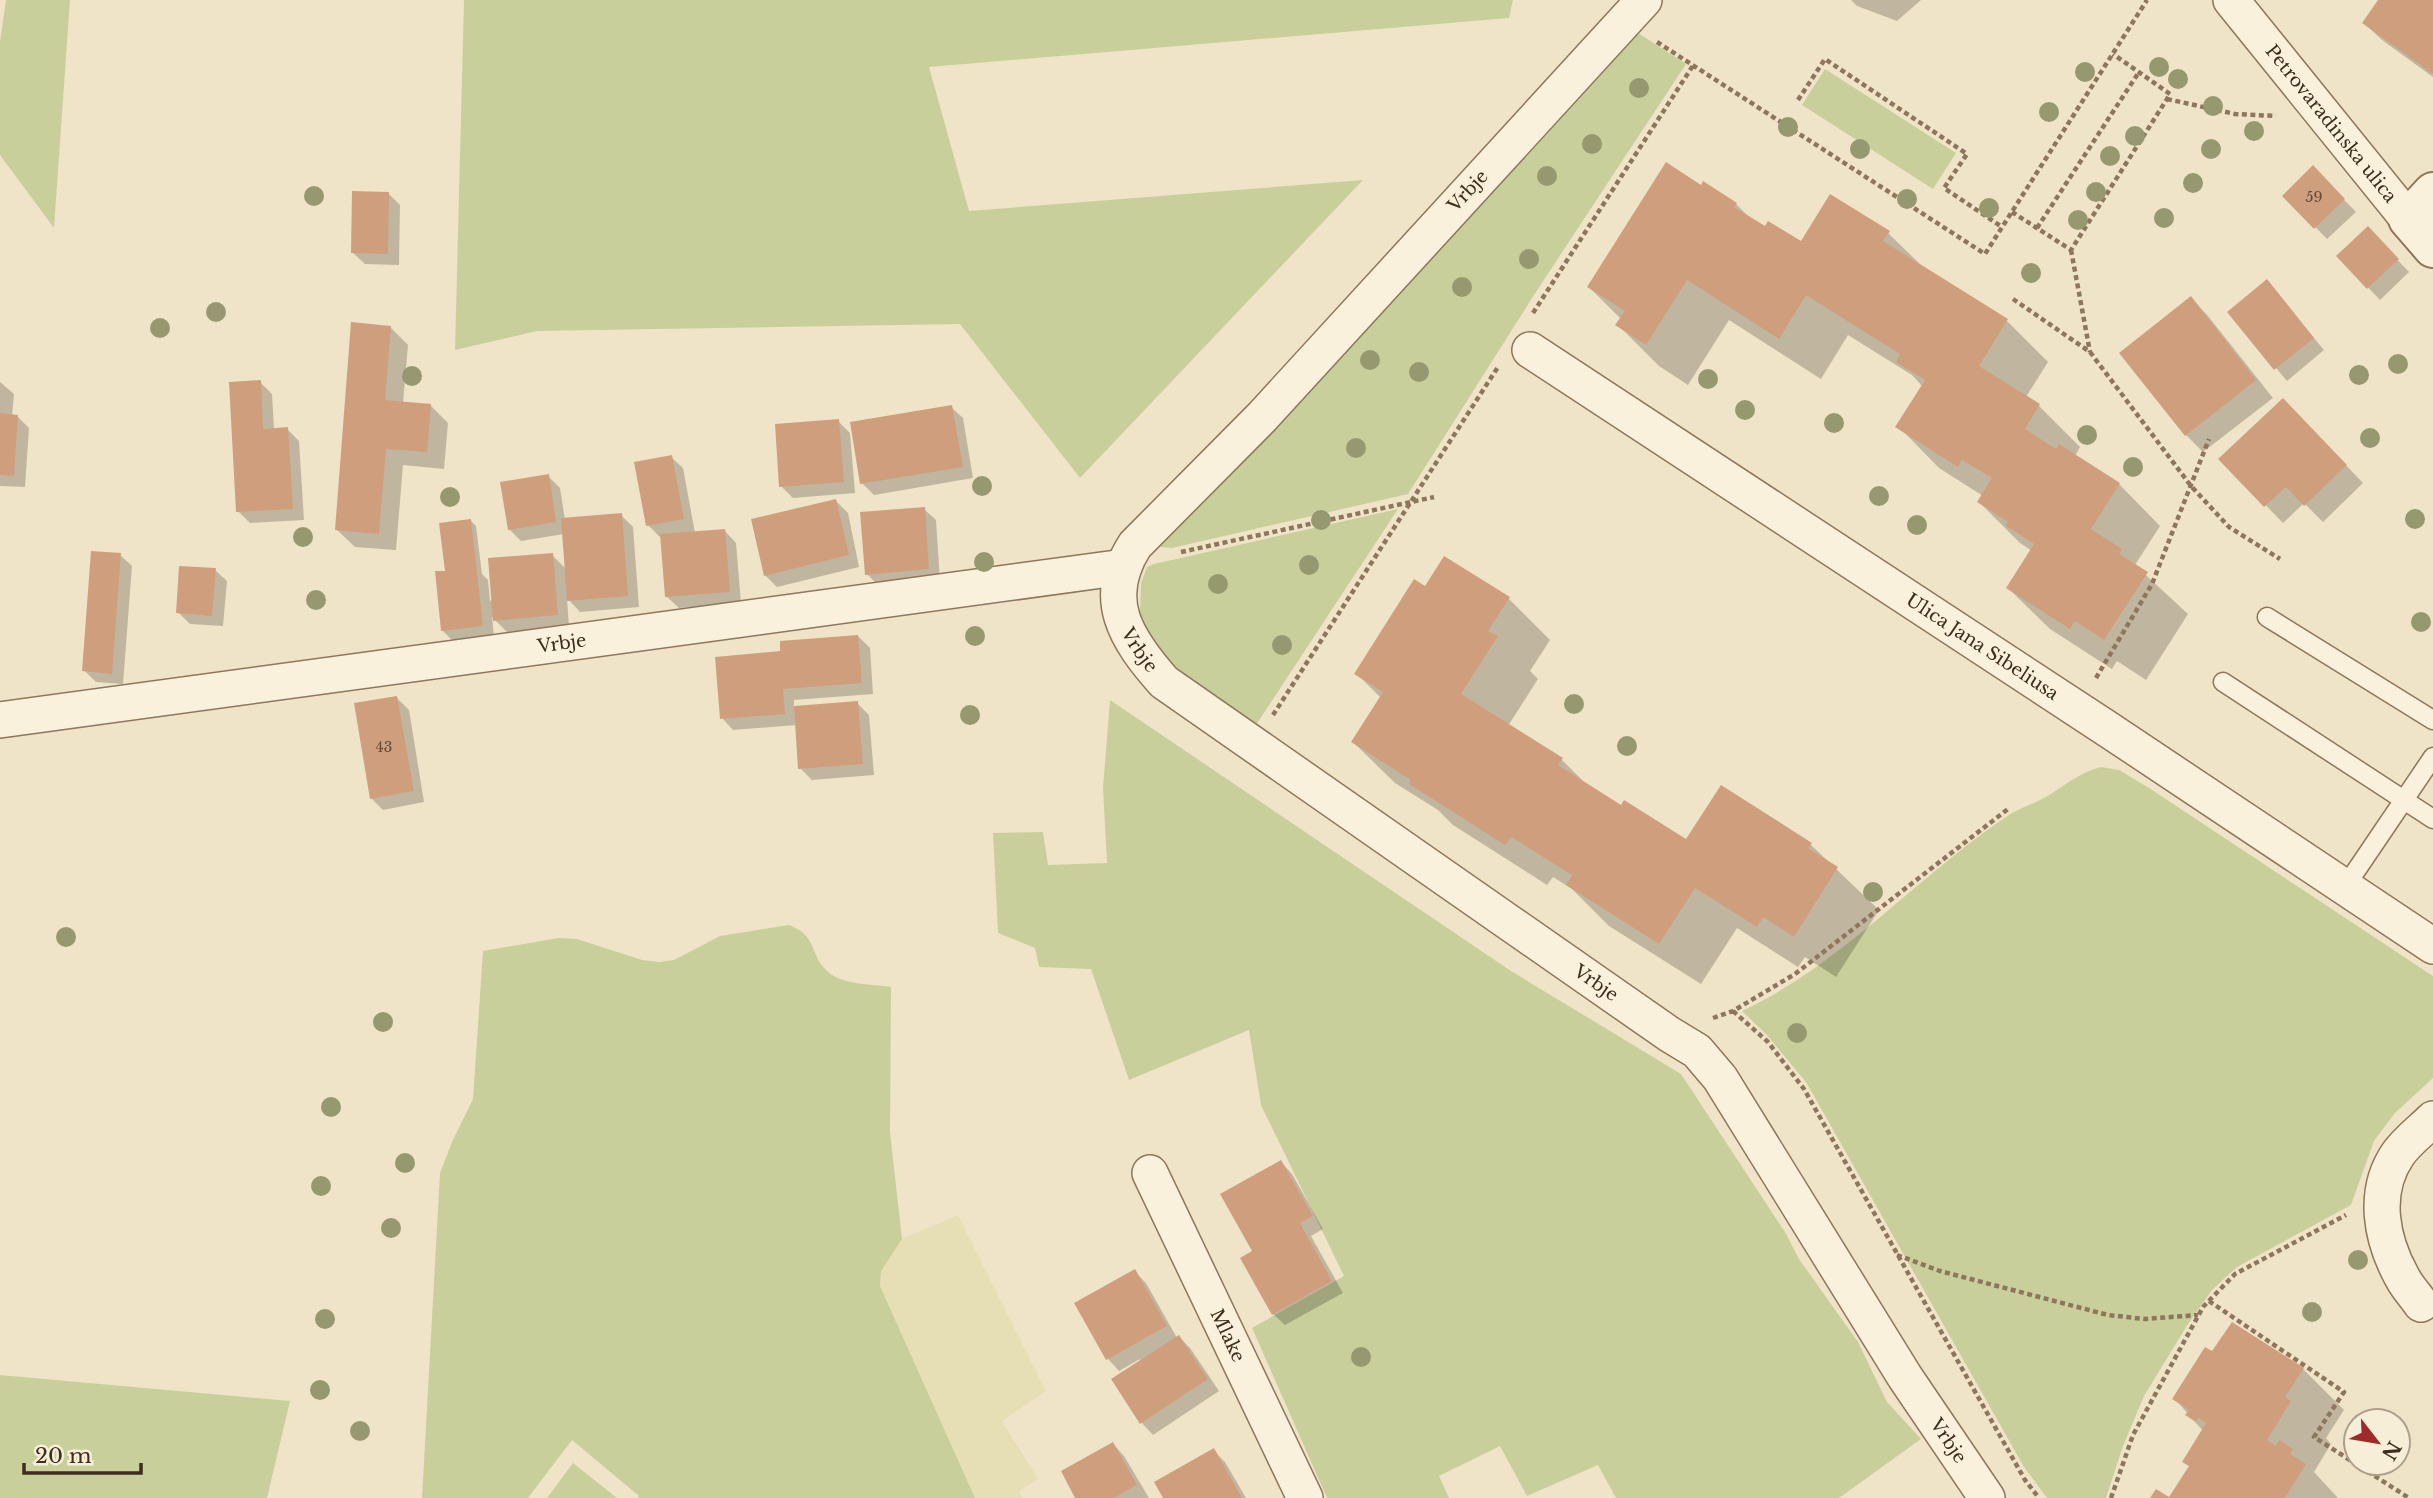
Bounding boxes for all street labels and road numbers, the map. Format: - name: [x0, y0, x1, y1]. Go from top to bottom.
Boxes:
- street label: Petrovaradinska ulica: [2261, 40, 2401, 207]
- street label: Vrbje: [1443, 166, 1493, 217]
- street label: Ulica Jana Sibeliusa: [1902, 589, 2063, 705]
- street label: Vrbje: [1116, 623, 1162, 677]
- street label: Vrbje: [535, 629, 588, 658]
- street label: Vrbje: [1569, 959, 1622, 1006]
- street label: Mlake: [1205, 1305, 1250, 1366]
- street label: Vrbje: [1925, 1413, 1971, 1467]

